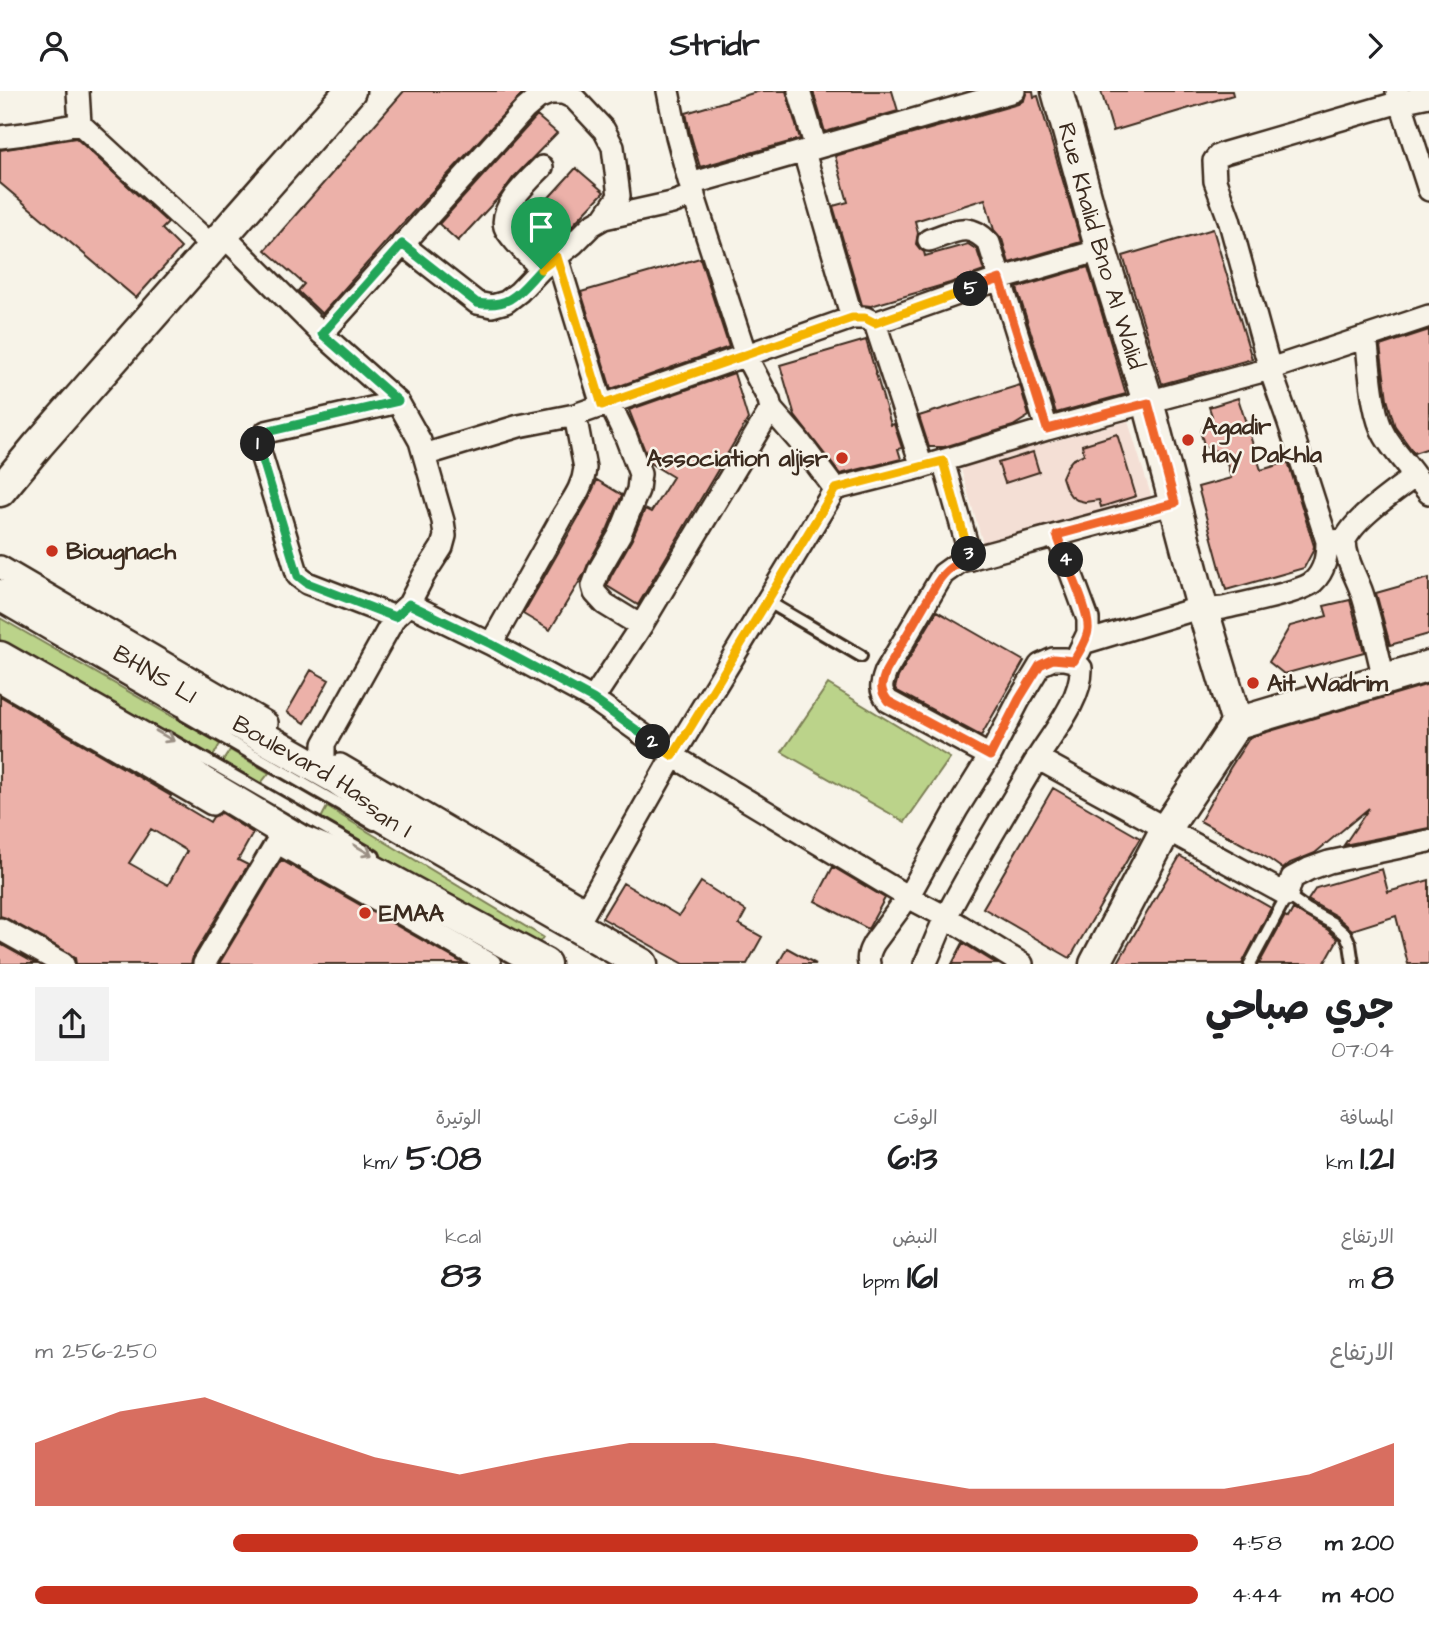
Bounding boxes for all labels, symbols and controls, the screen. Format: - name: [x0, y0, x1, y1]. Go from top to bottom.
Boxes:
- text: Stridr: [669, 23, 760, 68]
- icon: person: [35, 27, 73, 65]
- icon: forward: [1356, 27, 1394, 65]
- street label: Rue Khalid Bno Al Walid: [1049, 119, 1153, 373]
- pin: [511, 197, 571, 269]
- icon: arrive: [522, 208, 560, 246]
- pin: 5: [954, 271, 988, 307]
- text: 5: [964, 275, 977, 302]
- place label: Agadir Hay Dakhla: [1202, 410, 1323, 474]
- pin: 1: [240, 427, 276, 461]
- text: 1: [256, 430, 259, 457]
- marker: Agadir Hay Dakhla: [1180, 432, 1196, 448]
- place label: Association aljisr: [646, 442, 829, 476]
- marker: Association aljisr: [834, 450, 850, 466]
- place label: Biougnach: [66, 535, 177, 570]
- pin: 3: [951, 537, 986, 571]
- text: 3: [964, 540, 973, 567]
- marker: Biougnach: [44, 543, 60, 559]
- pin: 4: [1048, 543, 1084, 577]
- text: 4: [1059, 546, 1072, 573]
- street label: BHNS L1: [106, 637, 203, 712]
- place label: Ait Wadrim: [1267, 667, 1388, 701]
- marker: Ait Wadrim: [1245, 675, 1261, 691]
- street label: Boulevard Hassan I: [226, 707, 418, 847]
- pin: 2: [636, 725, 670, 759]
- text: 2: [647, 728, 658, 755]
- one-way arrow: [155, 730, 175, 744]
- one-way arrow: [352, 843, 372, 857]
- place label: EMAA: [379, 897, 444, 931]
- marker: EMAA: [357, 905, 373, 921]
- text: جري صباحي: [1205, 982, 1394, 1034]
- button: share: [35, 987, 109, 1061]
- text: 07:04: [1331, 1034, 1394, 1066]
- text: الوتيرة: [435, 1105, 481, 1132]
- text: الوقت: [893, 1105, 938, 1132]
- text: المسافة: [1340, 1105, 1394, 1132]
- text: 5:08: [406, 1134, 481, 1183]
- text: 6:13: [888, 1134, 938, 1183]
- text: 1.21: [1360, 1134, 1394, 1183]
- text: /km: [363, 1150, 406, 1177]
- text: km: [1326, 1150, 1360, 1177]
- text: kcal: [445, 1224, 481, 1251]
- text: النبض: [892, 1224, 938, 1251]
- text: الارتفاع: [1341, 1224, 1394, 1251]
- text: 83: [441, 1251, 481, 1300]
- text: 161: [907, 1253, 938, 1302]
- text: 8: [1371, 1253, 1394, 1302]
- text: bpm: [863, 1269, 907, 1296]
- text: m: [1349, 1269, 1371, 1296]
- text: 250–256 m: [35, 1335, 157, 1367]
- text: الارتفاع: [1330, 1337, 1394, 1369]
- text: 4:58: [1231, 1527, 1282, 1559]
- text: 200 m: [1325, 1527, 1394, 1559]
- text: 4:44: [1231, 1579, 1282, 1611]
- text: 400 m: [1322, 1579, 1394, 1611]

